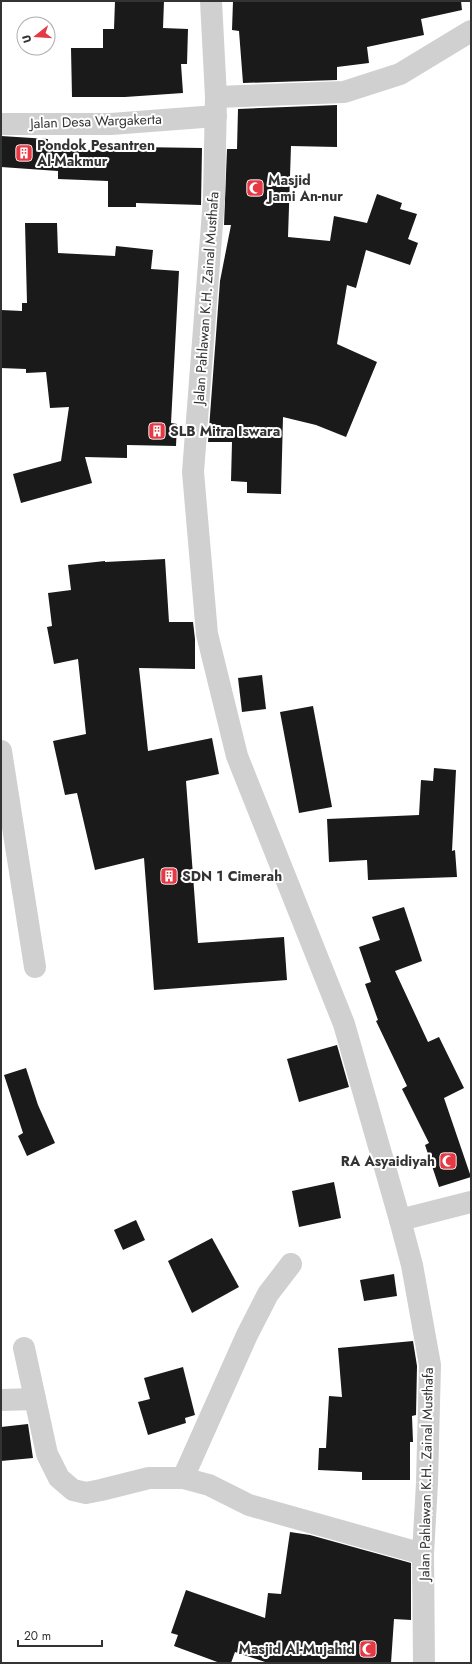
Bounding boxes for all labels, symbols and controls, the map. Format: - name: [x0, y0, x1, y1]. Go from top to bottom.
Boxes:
- north arrow: [16, 16, 56, 56]
- text: U: [18, 33, 35, 45]
- street label: Jalan Desa Wargakerta: [28, 109, 162, 133]
- place label: Pondok Pesantren Al-Makmur: [36, 135, 155, 171]
- building icon: Pondok Pesantren Al-Makmur: [14, 143, 34, 163]
- place label: Masjid Jami An-nur: [265, 170, 343, 206]
- mosque icon: Masjid Jami An-nur: [245, 178, 265, 198]
- street label: Jalan Pahlawan K.H. Zainal Musthafa: [188, 191, 223, 407]
- building icon: SLB Mitra Iswara: [147, 421, 167, 441]
- place label: SLB Mitra Iswara: [170, 421, 280, 441]
- building icon: SDN 1 Cimerah: [159, 866, 179, 886]
- place label: SDN 1 Cimerah: [182, 866, 282, 886]
- place label: RA Asyaidiyah: [341, 1151, 435, 1171]
- mosque icon: RA Asyaidiyah: [438, 1151, 458, 1171]
- street label: Jalan Pahlawan K.H. Zainal Musthafa: [414, 1367, 438, 1583]
- scale bar: [18, 1622, 102, 1648]
- text: 20 m: [24, 1627, 51, 1645]
- place label: Masjid Al-Mujahid: [239, 1639, 355, 1659]
- mosque icon: Masjid Al-Mujahid: [358, 1639, 378, 1659]

